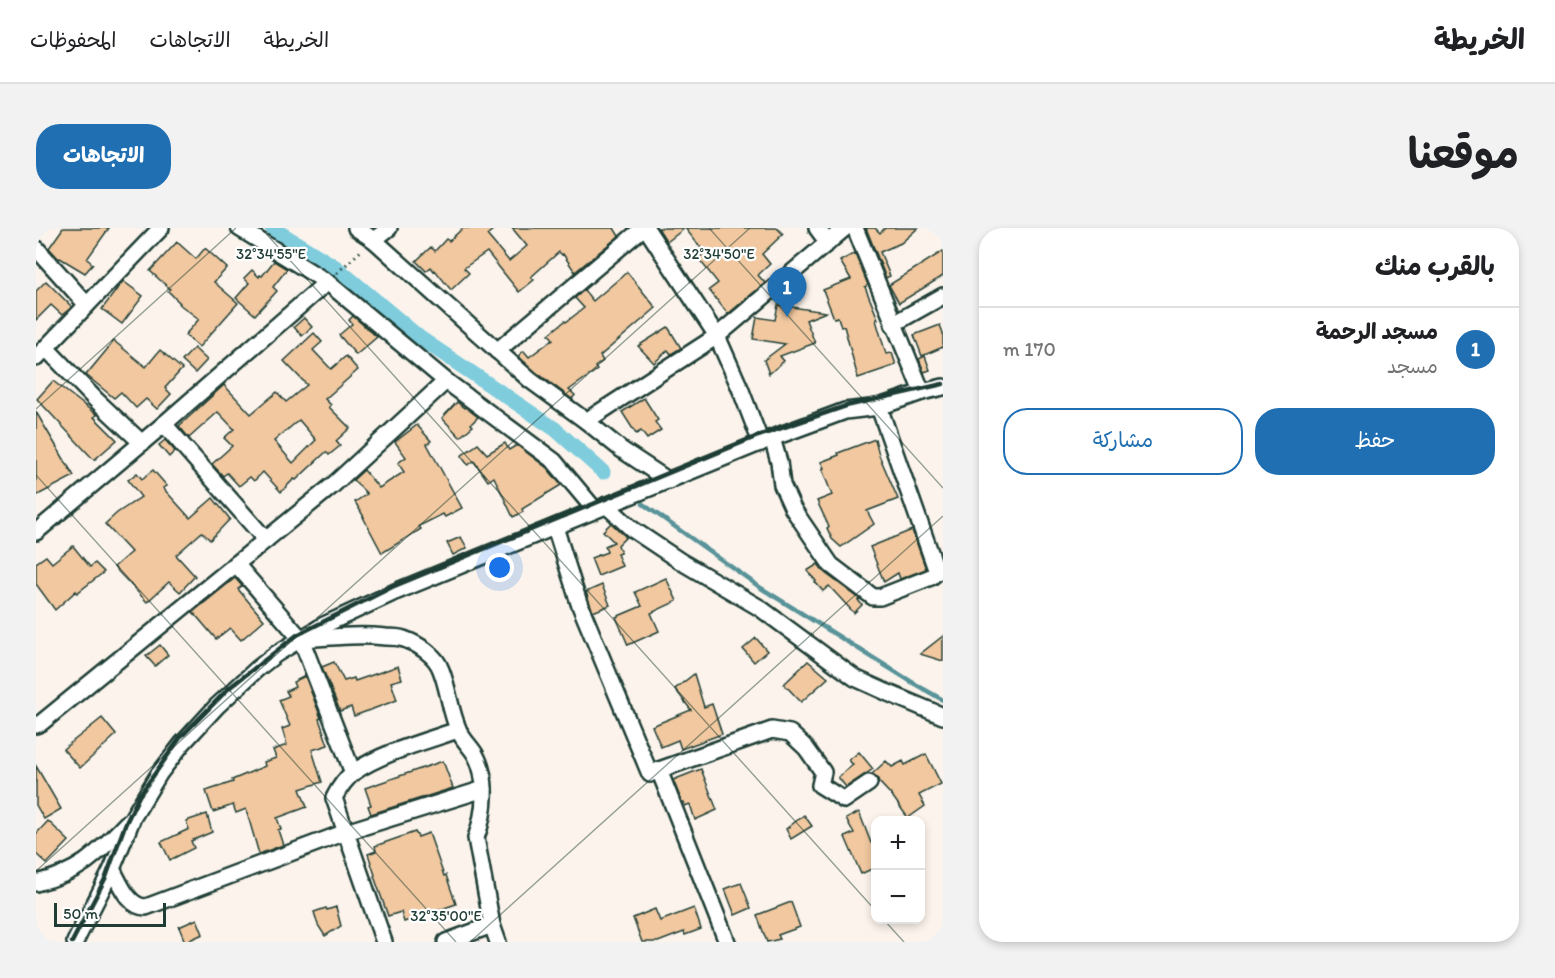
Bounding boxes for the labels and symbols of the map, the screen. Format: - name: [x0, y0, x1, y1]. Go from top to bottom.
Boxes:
- text: 32°34'55"E: [236, 245, 306, 263]
- text: 32°34'50"E: [683, 245, 755, 263]
- pin: 1: [768, 268, 807, 317]
- your location: [485, 553, 514, 582]
- scale bar: [54, 900, 166, 928]
- text: 32°35'00"E: [410, 907, 482, 925]

